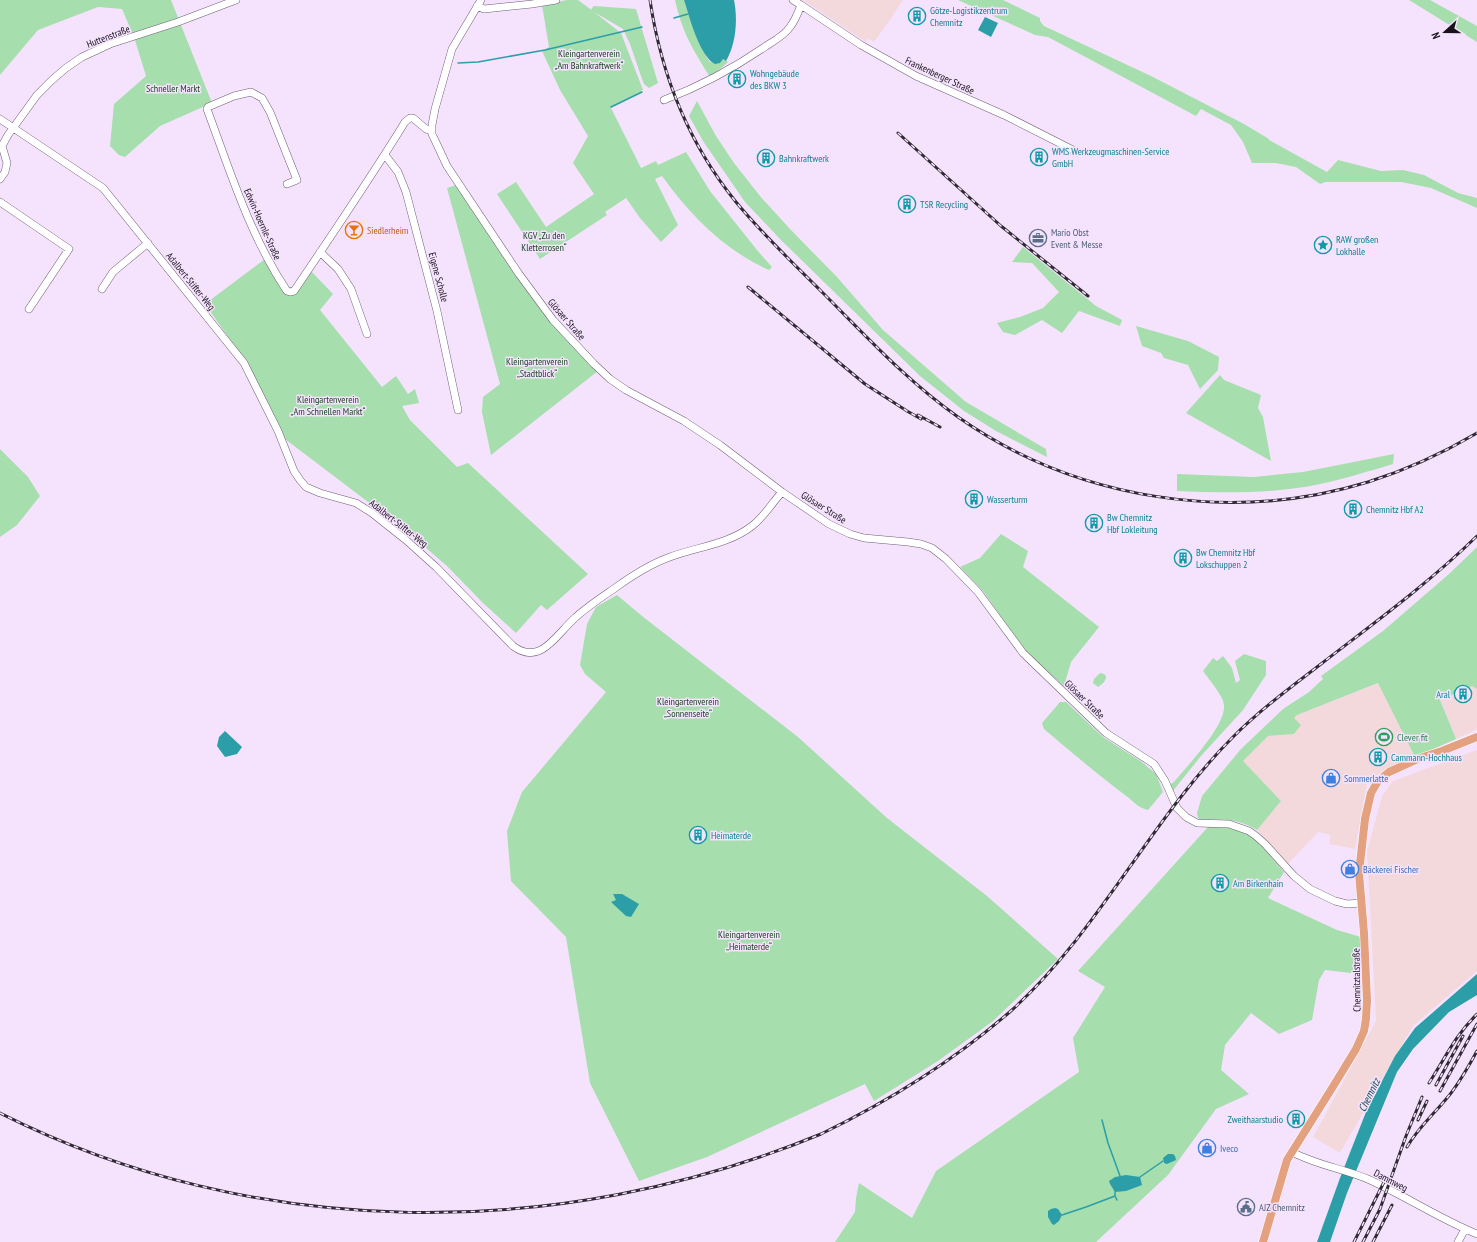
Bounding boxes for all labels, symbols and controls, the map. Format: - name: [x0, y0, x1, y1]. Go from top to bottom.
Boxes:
- place label: Götze-Logistikzentrum Chemnitz: [930, 4, 1008, 29]
- building icon: Götze-Logistikzentrum Chemnitz: [907, 6, 927, 26]
- north arrow: [1425, 12, 1465, 52]
- street label: Huttenstraße: [85, 22, 132, 51]
- text: N: [1428, 30, 1443, 41]
- park label: Kleingartenverein „Am Bahnkraftwerk“: [555, 47, 624, 72]
- street label: Frankenberger Straße: [903, 54, 976, 97]
- place label: Wohngebäude des BKW 3: [750, 67, 799, 92]
- building icon: Wohngebäude des BKW 3: [727, 69, 747, 89]
- park label: Schneller Markt: [146, 82, 200, 95]
- place label: WMS Werkzeugmaschinen-Service GmbH: [1052, 145, 1169, 170]
- building icon: WMS Werkzeugmaschinen-Service GmbH: [1029, 147, 1049, 167]
- building icon: Bahnkraftwerk: [756, 148, 776, 168]
- place label: Bahnkraftwerk: [779, 152, 829, 165]
- street label: Edwin-Hoernle-Straße: [241, 186, 284, 262]
- building icon: TSR Recycling: [897, 194, 917, 214]
- place label: TSR Recycling: [920, 198, 968, 211]
- bar icon: Siedlerheim: [344, 220, 364, 240]
- place label: Siedlerheim: [367, 224, 408, 237]
- place label: Mario Obst Event & Messe: [1051, 226, 1103, 251]
- office icon: Mario Obst Event & Messe: [1028, 228, 1048, 248]
- park label: KGV „Zu den Kletterrosen“: [521, 229, 567, 254]
- place label: RAW großen Lokhalle: [1336, 233, 1378, 258]
- place icon: RAW großen Lokhalle: [1313, 235, 1333, 255]
- street label: Adalbert-Stifter-Weg: [163, 250, 218, 313]
- street label: Eigene Scholle: [426, 251, 451, 303]
- street label: Glösaer Straße: [545, 296, 588, 343]
- park label: Kleingartenverein „Stadtblick“: [506, 355, 568, 380]
- park label: Kleingartenverein „Am Schnellen Markt“: [291, 393, 366, 418]
- street label: Glösaer Straße: [799, 488, 849, 526]
- building icon: Wasserturm: [964, 489, 984, 509]
- place label: Wasserturm: [987, 493, 1028, 506]
- street label: Adalbert-Stifter-Weg: [367, 496, 431, 550]
- building icon: Chemnitz Hbf A2: [1343, 499, 1363, 519]
- place label: Chemnitz Hbf A2: [1366, 503, 1424, 516]
- place label: Bw Chemnitz Hbf Lokleitung: [1107, 511, 1158, 536]
- building icon: Bw Chemnitz Hbf Lokleitung: [1084, 513, 1104, 533]
- place label: Bw Chemnitz Hbf Lokschuppen 2: [1196, 546, 1256, 571]
- building icon: Bw Chemnitz Hbf Lokschuppen 2: [1173, 548, 1193, 568]
- street label: Glösaer Straße: [1062, 677, 1107, 722]
- building icon: Aral: [1453, 684, 1473, 704]
- place label: Aral: [1436, 688, 1451, 701]
- park label: Kleingartenverein „Sonnenseite“: [657, 695, 719, 720]
- sports icon: Clever fit: [1374, 727, 1394, 747]
- place label: Clever fit: [1397, 731, 1428, 744]
- building icon: Cammann-Hochhaus: [1368, 747, 1388, 767]
- place label: Cammann-Hochhaus: [1391, 751, 1463, 764]
- shop icon: Sommerlatte: [1321, 768, 1341, 788]
- place label: Sommerlatte: [1344, 772, 1388, 785]
- building icon: Heimaterde: [688, 825, 708, 845]
- place label: Heimaterde: [711, 829, 751, 842]
- shop icon: Bäckerei Fischer: [1340, 859, 1360, 879]
- place label: Bäckerei Fischer: [1363, 863, 1419, 876]
- building icon: Am Birkenhain: [1210, 873, 1230, 893]
- place label: Am Birkenhain: [1233, 877, 1283, 890]
- park label: Kleingartenverein „Heimaterde“: [718, 928, 780, 953]
- street label: Chemnitztalstraße: [1349, 948, 1364, 1012]
- water label: Chemnitz: [1355, 1075, 1384, 1114]
- building icon: Zweithaarstudio: [1286, 1109, 1306, 1129]
- place label: Zweithaarstudio: [1228, 1113, 1283, 1126]
- shop icon: Iveco: [1197, 1138, 1217, 1158]
- place label: Iveco: [1220, 1142, 1238, 1155]
- street label: Dammweg: [1372, 1166, 1410, 1195]
- public building icon: AJZ Chemnitz: [1236, 1197, 1256, 1217]
- place label: AJZ Chemnitz: [1259, 1201, 1305, 1214]

